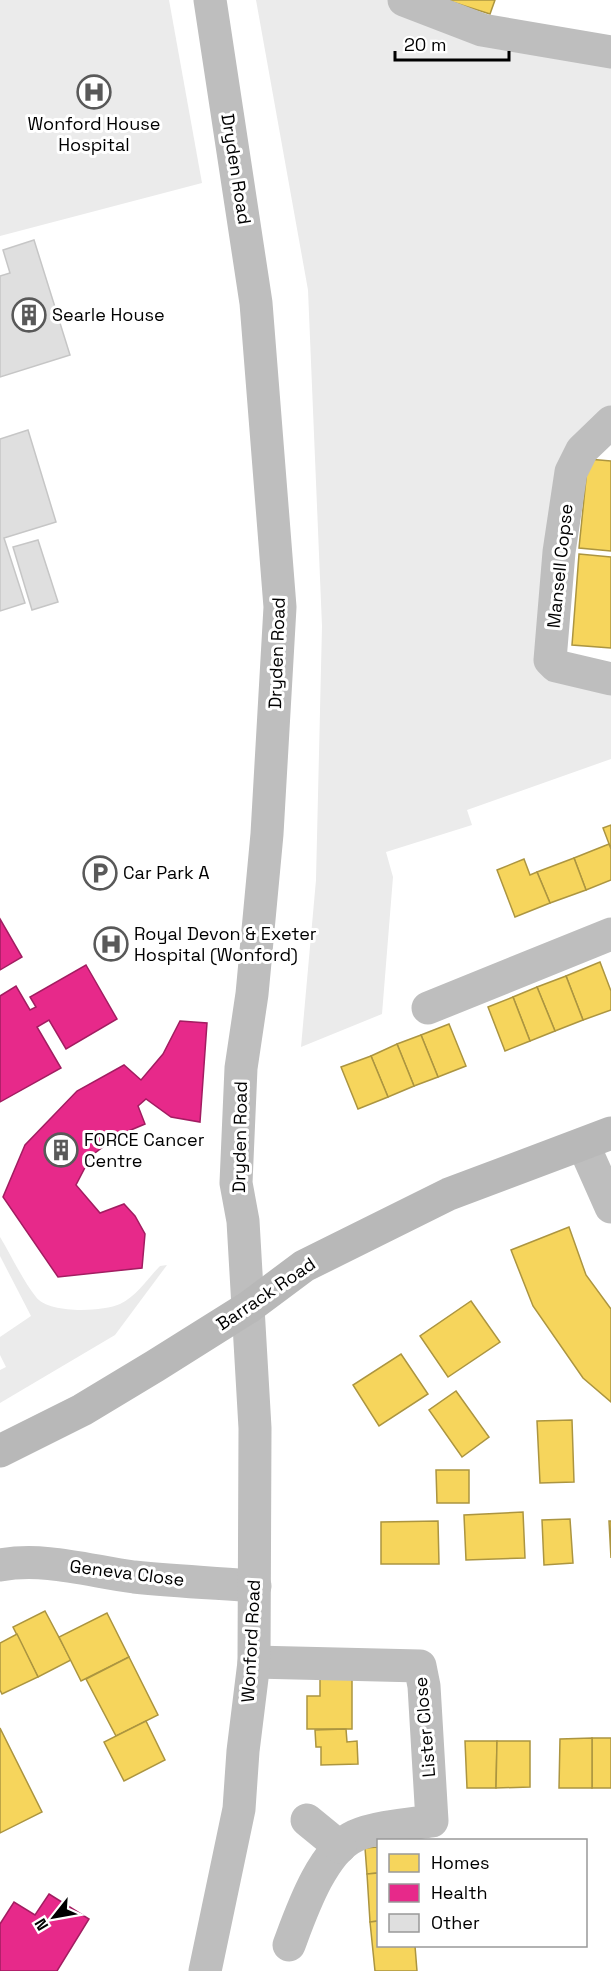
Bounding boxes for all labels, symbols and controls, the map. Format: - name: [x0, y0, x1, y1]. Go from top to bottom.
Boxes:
- scale bar: [395, 24, 509, 62]
- text: 20 m: [404, 33, 447, 56]
- hospital icon: Wonford House Hospital: [76, 74, 112, 110]
- place label: Wonford House Hospital: [28, 112, 160, 156]
- street label: Dryden Road: [216, 112, 257, 226]
- building icon: Searle House: [11, 297, 47, 333]
- place label: Searle House: [52, 303, 165, 326]
- street label: Mansell Copse: [542, 503, 577, 629]
- street label: Dryden Road: [263, 597, 290, 709]
- parking icon: Car Park A: [82, 855, 118, 891]
- place label: Car Park A: [123, 861, 209, 884]
- place label: Royal Devon & Exeter Hospital (Wonford): [134, 922, 317, 966]
- hospital icon: Royal Devon & Exeter Hospital (Wonford): [93, 926, 129, 962]
- street label: Dryden Road: [227, 1081, 252, 1193]
- place label: FORCE Cancer Centre: [84, 1128, 205, 1172]
- building icon: FORCE Cancer Centre: [43, 1132, 79, 1168]
- street label: Barrack Road: [212, 1252, 320, 1335]
- street label: Geneva Close: [68, 1554, 186, 1591]
- street label: Wonford Road: [236, 1579, 265, 1703]
- street label: Lister Close: [409, 1676, 440, 1778]
- legend: [377, 1839, 587, 1947]
- text: Homes: [431, 1851, 490, 1874]
- text: Health: [431, 1881, 488, 1904]
- north arrow: [24, 1887, 84, 1947]
- text: Other: [431, 1911, 480, 1934]
- text: N: [30, 1914, 53, 1934]

